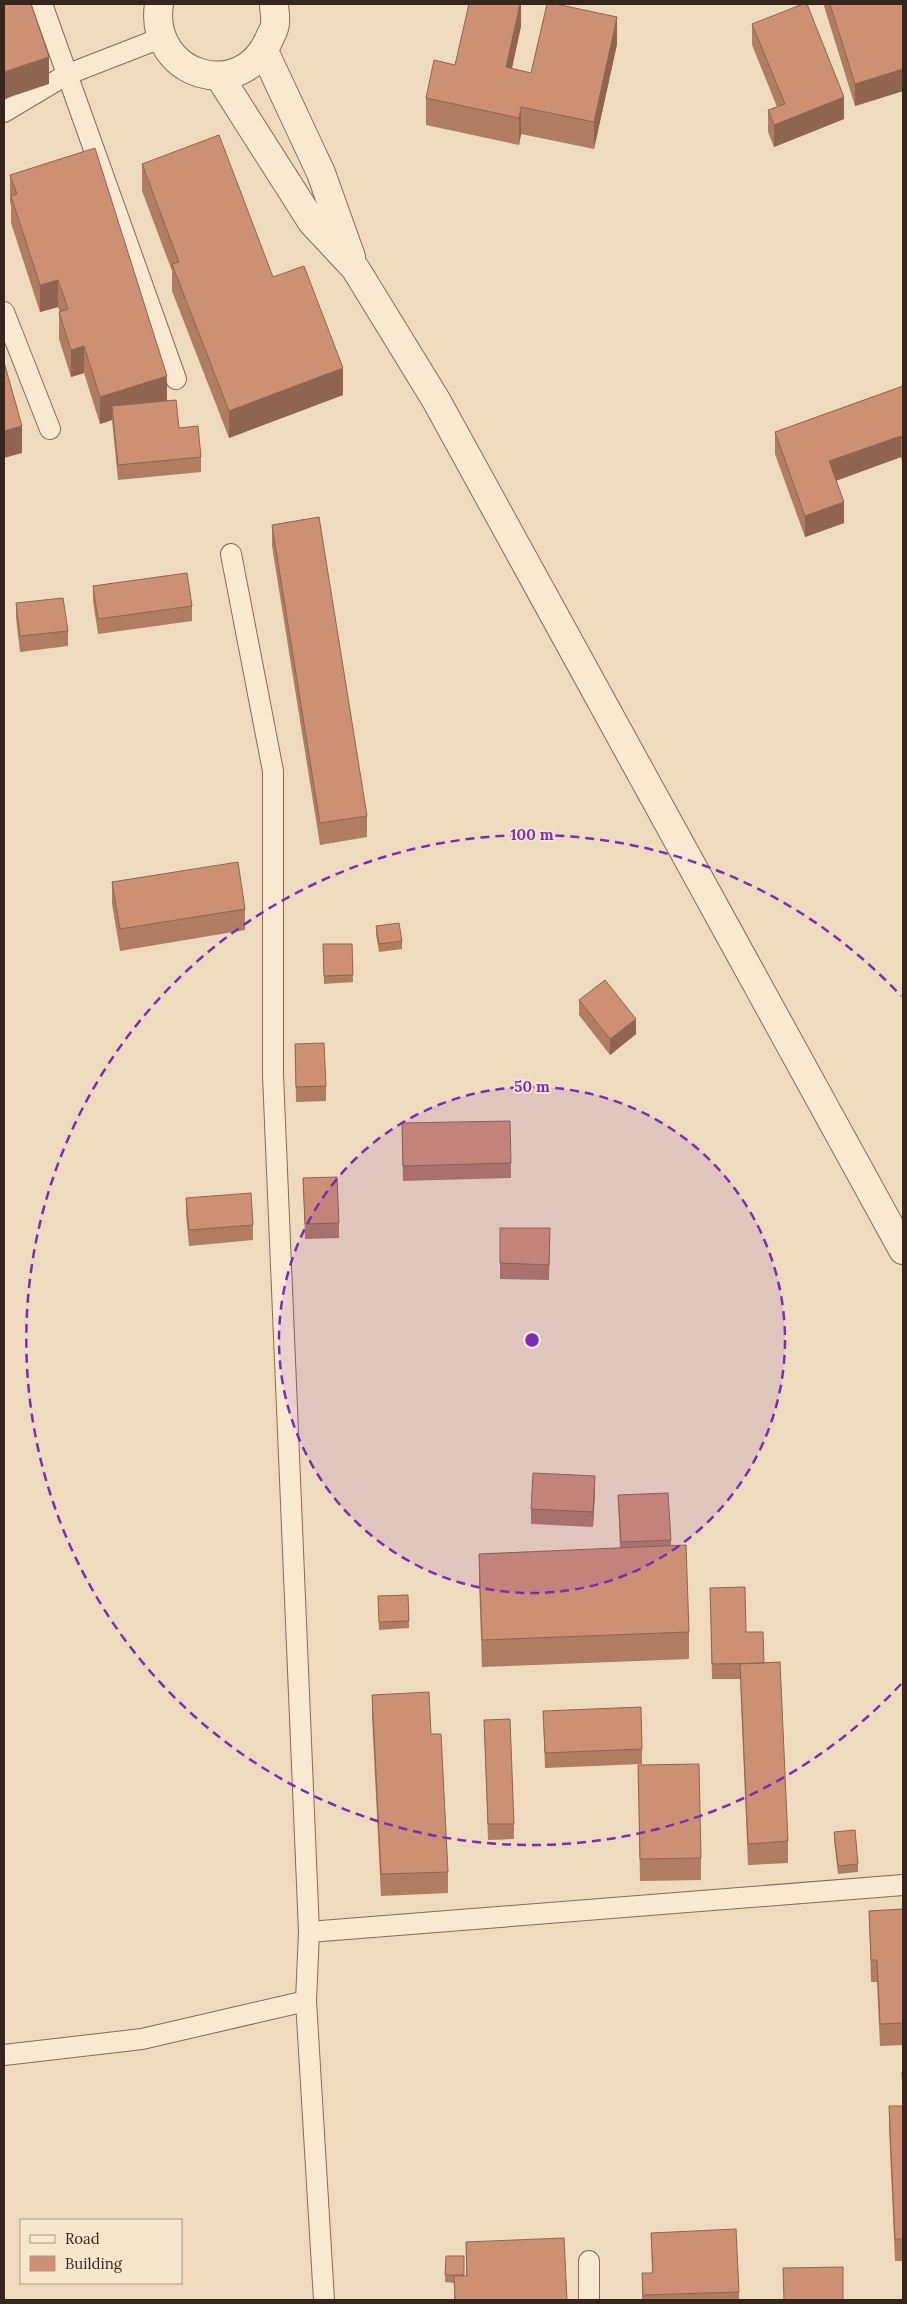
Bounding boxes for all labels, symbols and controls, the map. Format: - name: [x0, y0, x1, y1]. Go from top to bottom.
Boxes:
- text: 100 m: [511, 825, 554, 844]
- text: 50 m: [514, 1077, 550, 1096]
- centre of rings: [523, 1331, 541, 1349]
- legend: [20, 2219, 182, 2284]
- text: Road: [65, 2229, 100, 2248]
- text: Building: [65, 2254, 123, 2273]

